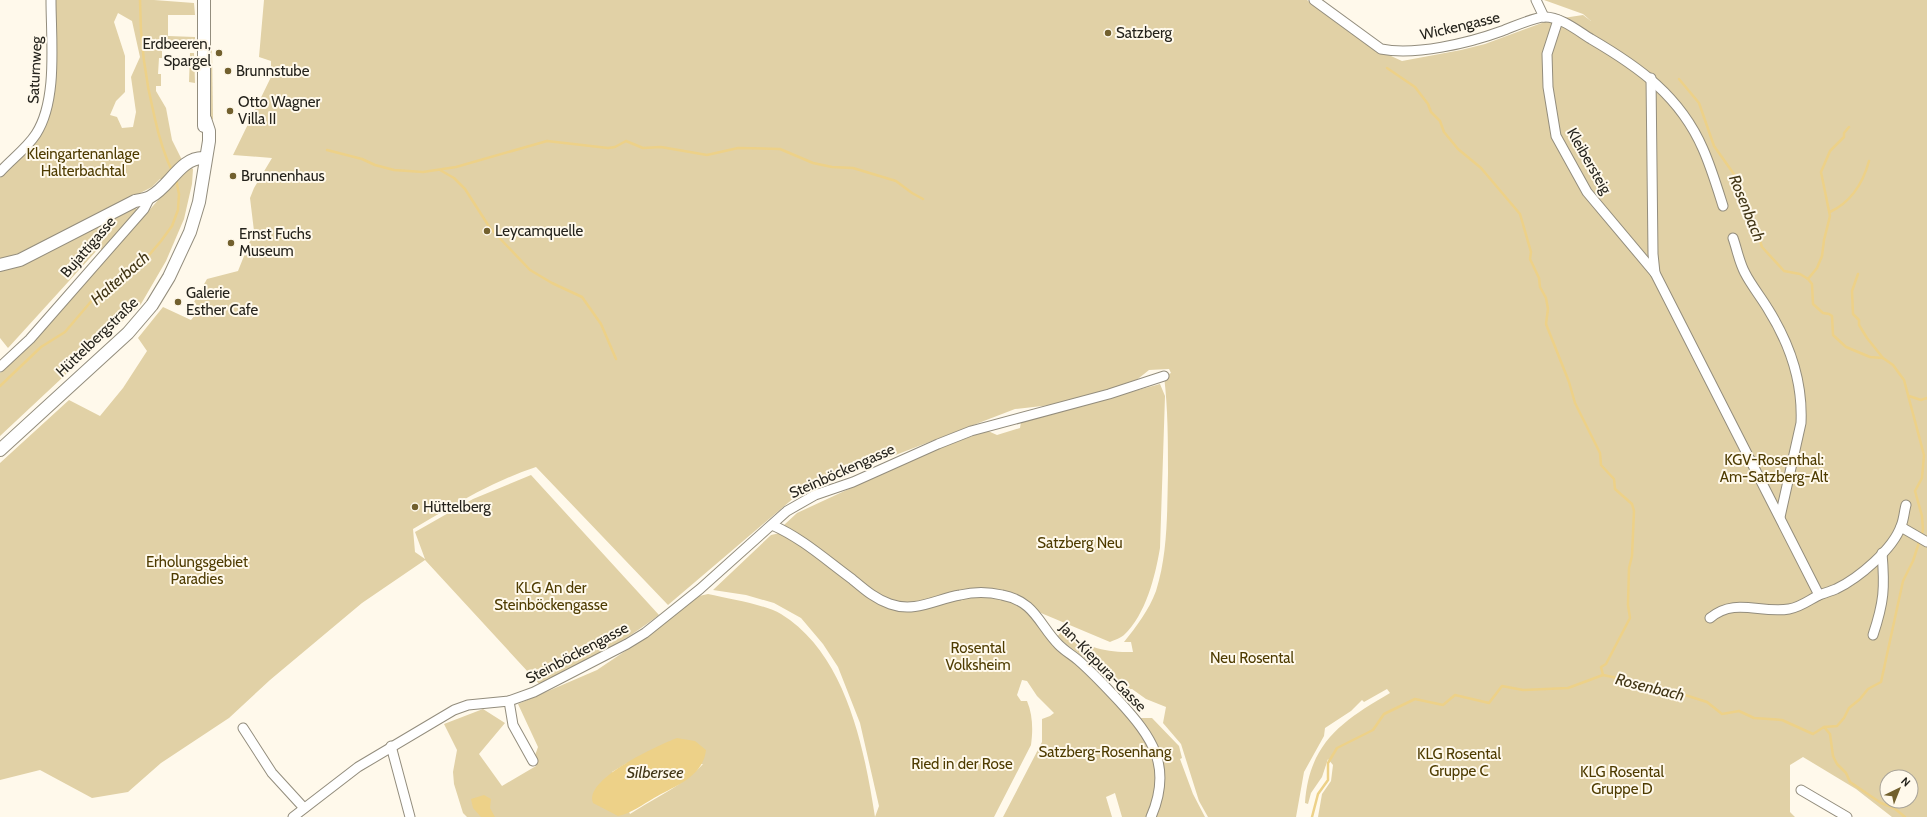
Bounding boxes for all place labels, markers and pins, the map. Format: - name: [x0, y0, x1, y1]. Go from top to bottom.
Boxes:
- place label: Satzberg: [1116, 24, 1173, 42]
- marker: Satzberg: [1103, 28, 1113, 38]
- place label: Erdbeeren, Spargel: [142, 35, 211, 70]
- marker: Erdbeeren, Spargel: [214, 48, 224, 58]
- place label: Brunnstube: [236, 62, 310, 80]
- marker: Brunnstube: [223, 66, 233, 76]
- place label: Otto Wagner Villa II: [238, 93, 321, 128]
- marker: Otto Wagner Villa II: [225, 106, 235, 116]
- place label: Brunnenhaus: [241, 167, 325, 185]
- marker: Brunnenhaus: [228, 171, 238, 181]
- place label: Leycamquelle: [495, 222, 583, 240]
- place label: Ernst Fuchs Museum: [239, 225, 311, 260]
- marker: Leycamquelle: [482, 226, 492, 236]
- marker: Ernst Fuchs Museum: [226, 238, 236, 248]
- place label: Galerie Esther Cafe: [186, 284, 259, 319]
- marker: Galerie Esther Cafe: [173, 297, 183, 307]
- place label: Hüttelberg: [423, 498, 491, 516]
- marker: Hüttelberg: [410, 502, 420, 512]

